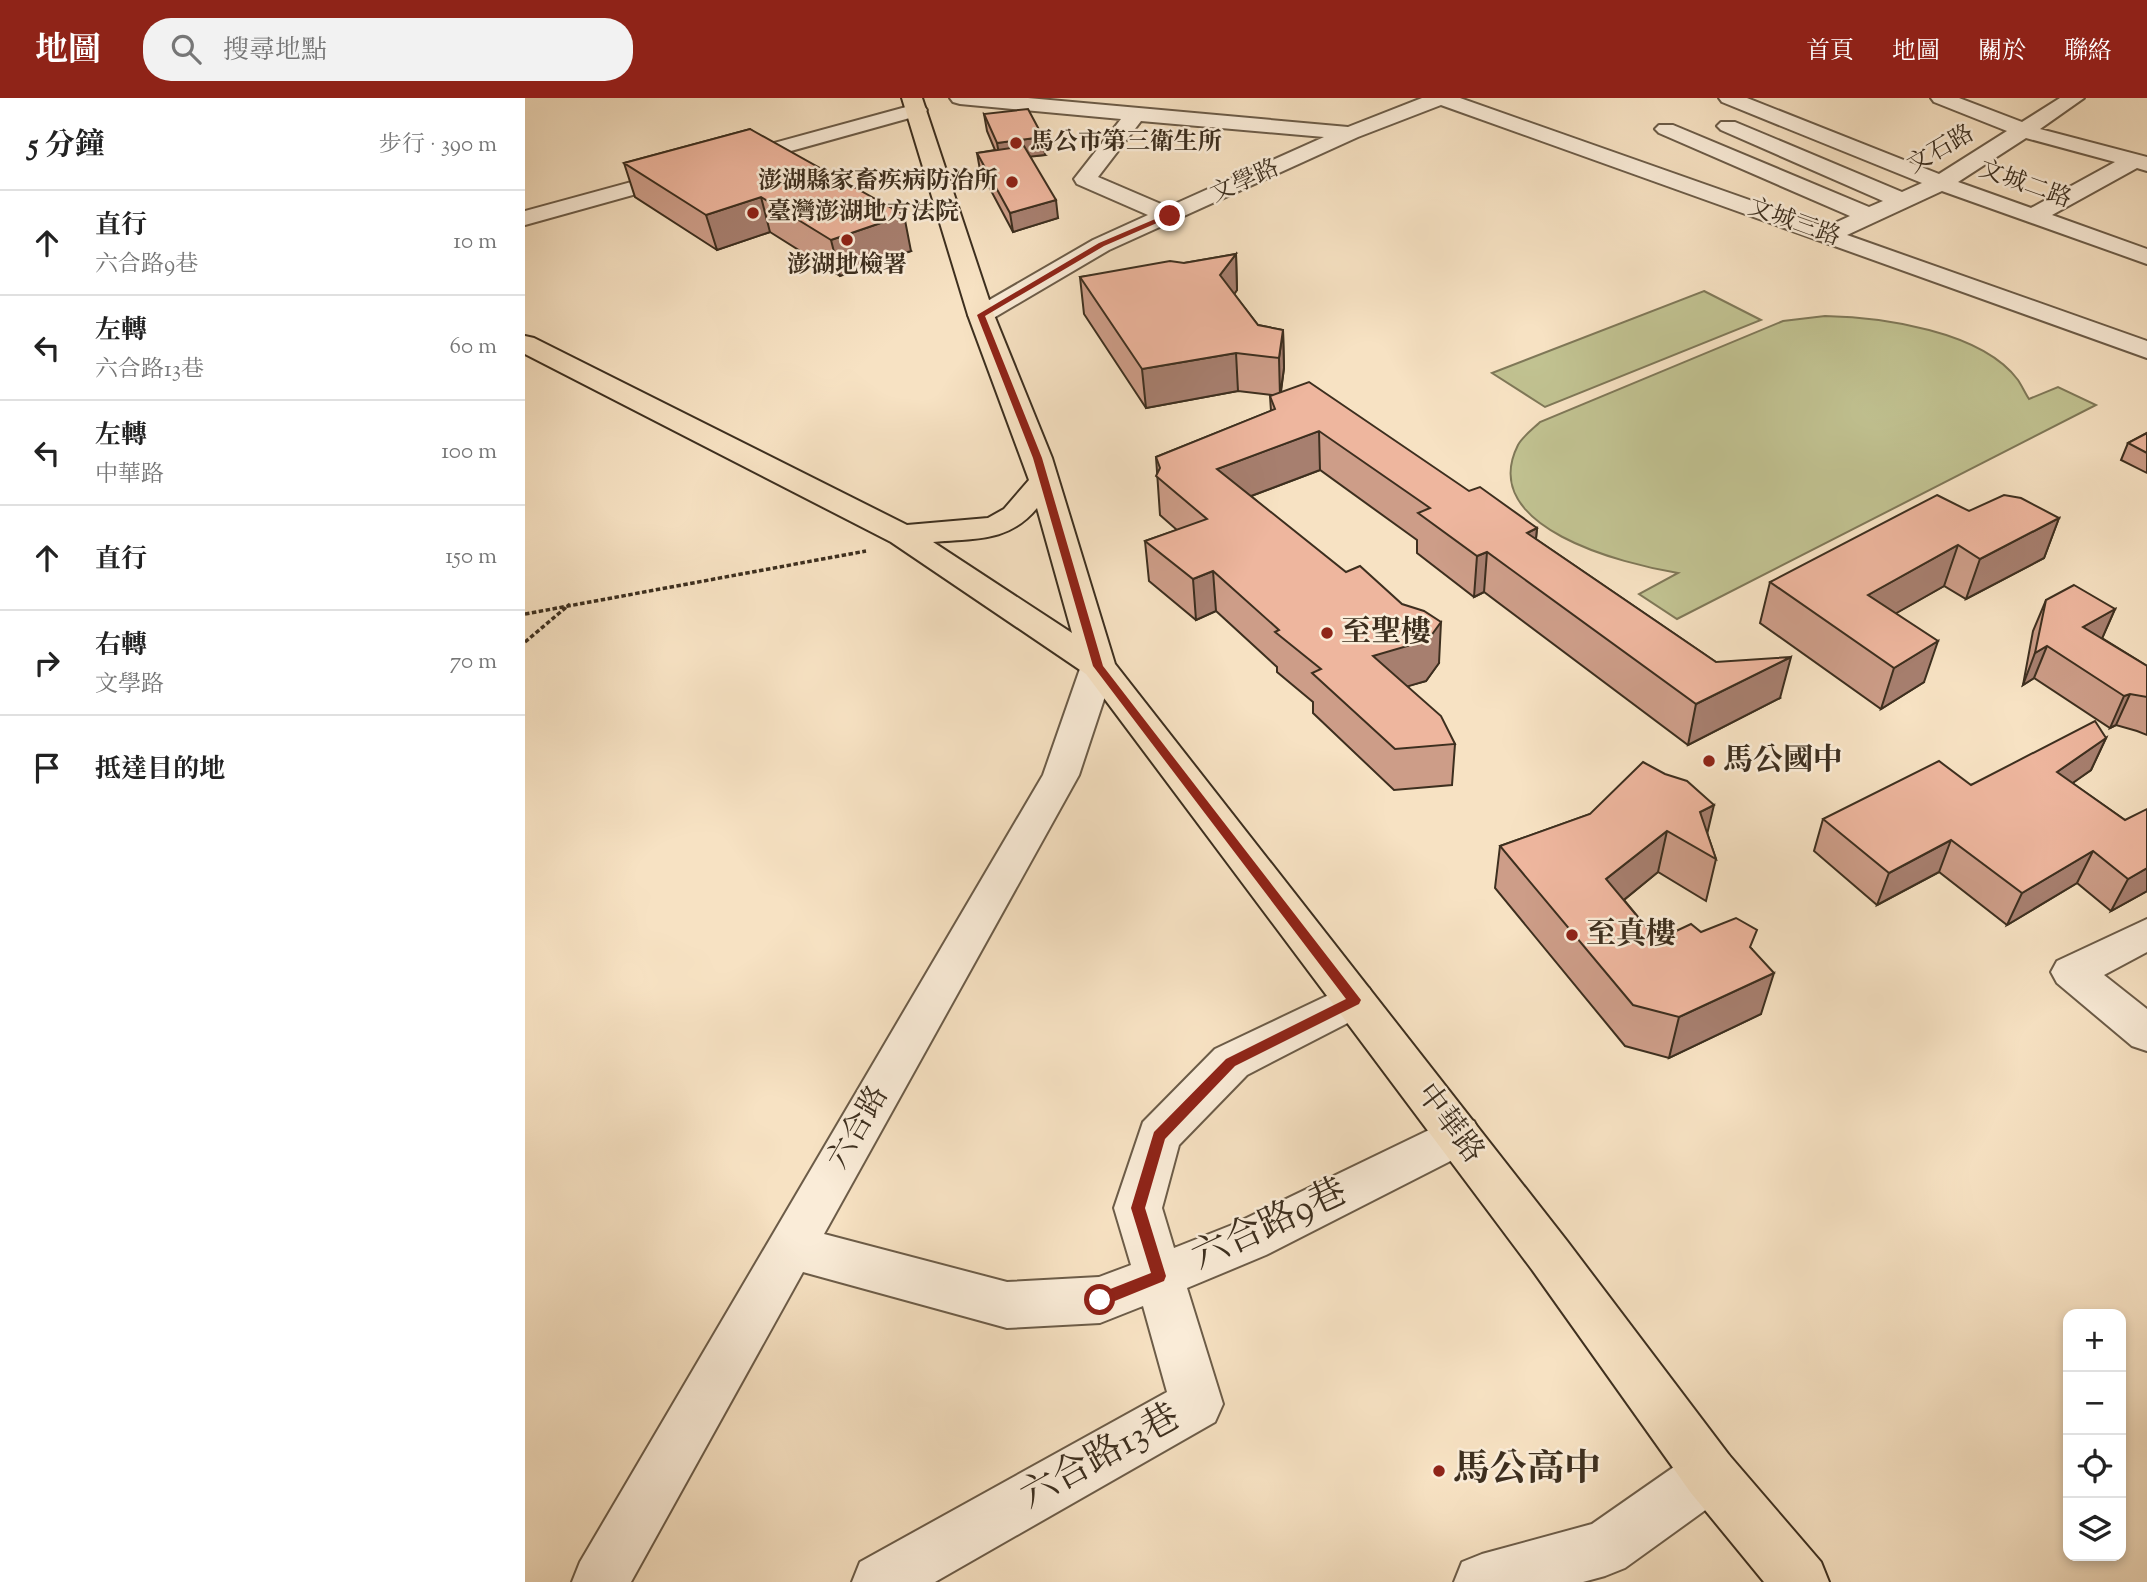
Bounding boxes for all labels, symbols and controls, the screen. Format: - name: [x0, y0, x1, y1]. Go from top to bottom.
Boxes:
- search box: [143, 18, 633, 81]
- text: 地圖: [35, 28, 101, 76]
- icon: search: [167, 30, 205, 68]
- text: 搜尋地點: [223, 33, 327, 70]
- text: 首頁: [1806, 35, 1854, 69]
- text: 地圖: [1892, 35, 1940, 69]
- text: 關於: [1978, 35, 2026, 69]
- text: 聯絡: [2064, 35, 2112, 69]
- street label: 文石路: [1901, 117, 1981, 183]
- text: 5 分鐘: [28, 125, 105, 168]
- place label: 馬公市第三衛生所: [1030, 126, 1222, 160]
- text: 步行 · 390 m: [379, 129, 497, 162]
- marker: 馬公市第三衛生所: [1008, 135, 1024, 151]
- street label: 文學路: [1205, 152, 1285, 212]
- street label: 文城二路: [1974, 153, 2076, 217]
- place label: 澎湖縣家畜疾病防治所: [758, 165, 998, 199]
- marker: 澎湖縣家畜疾病防治所: [1004, 174, 1020, 190]
- street label: 文城三路: [1743, 191, 1845, 255]
- place label: 臺灣澎湖地方法院: [767, 196, 959, 230]
- route end: [1154, 200, 1185, 231]
- marker: 臺灣澎湖地方法院: [745, 205, 761, 221]
- text: 直行: [95, 208, 147, 245]
- icon: ahead: [28, 224, 66, 262]
- text: 10 m: [453, 226, 497, 259]
- marker: 澎湖地檢署: [839, 232, 855, 248]
- text: 六合路9巷: [95, 249, 198, 282]
- place label: 澎湖地檢署: [787, 249, 907, 283]
- text: 左轉: [95, 313, 147, 350]
- icon: left: [28, 329, 66, 367]
- text: 60 m: [449, 331, 497, 364]
- text: 六合路13巷: [95, 354, 204, 387]
- text: 左轉: [95, 418, 147, 455]
- icon: left: [28, 434, 66, 472]
- text: 100 m: [441, 436, 497, 469]
- text: 中華路: [95, 459, 164, 492]
- icon: ahead: [28, 539, 66, 577]
- text: 150 m: [445, 541, 497, 574]
- text: 直行: [95, 542, 147, 579]
- place label: 至聖樓: [1341, 612, 1431, 655]
- marker: 至聖樓: [1319, 625, 1335, 641]
- text: 右轉: [95, 628, 147, 665]
- icon: right: [28, 644, 66, 682]
- text: 70 m: [450, 646, 497, 679]
- text: 文學路: [95, 669, 164, 702]
- place label: 馬公國中: [1723, 740, 1843, 783]
- icon: arrive: [28, 749, 66, 787]
- text: 抵達目的地: [95, 752, 225, 789]
- marker: 馬公國中: [1701, 753, 1717, 769]
- place label: 至真樓: [1586, 914, 1676, 957]
- marker: 至真樓: [1564, 927, 1580, 943]
- street label: 中華路: [1405, 1075, 1493, 1173]
- street label: 六合路: [818, 1078, 900, 1178]
- street label: 六合路9巷: [1183, 1166, 1357, 1286]
- route start: [1084, 1284, 1115, 1315]
- map controls: [2063, 1309, 2126, 1561]
- button: +: [2063, 1309, 2126, 1372]
- button: −: [2063, 1372, 2126, 1435]
- street label: 六合路13巷: [1011, 1392, 1191, 1524]
- button: locate: [2063, 1435, 2126, 1498]
- place label: 馬公高中: [1453, 1444, 1601, 1498]
- marker: 馬公高中: [1431, 1463, 1447, 1479]
- button: layers: [2063, 1498, 2126, 1561]

